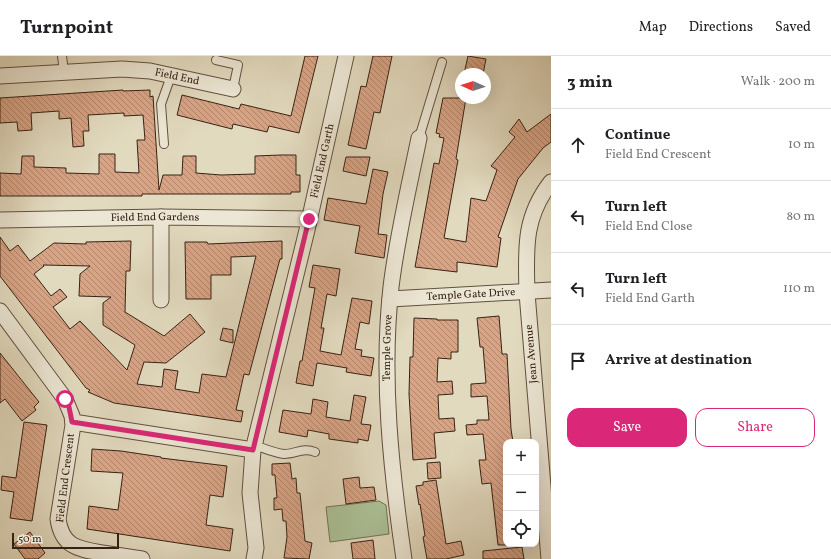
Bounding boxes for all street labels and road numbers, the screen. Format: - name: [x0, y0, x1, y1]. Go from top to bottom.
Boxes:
- street label: Field End: [153, 65, 201, 89]
- street label: Field End Garth: [307, 122, 338, 200]
- street label: Field End Gardens: [111, 209, 200, 225]
- street label: Temple Gate Drive: [426, 285, 516, 304]
- street label: Temple Grove: [379, 314, 396, 381]
- street label: Jean Avenue: [522, 324, 542, 384]
- street label: Field End Crescent: [53, 432, 79, 524]

